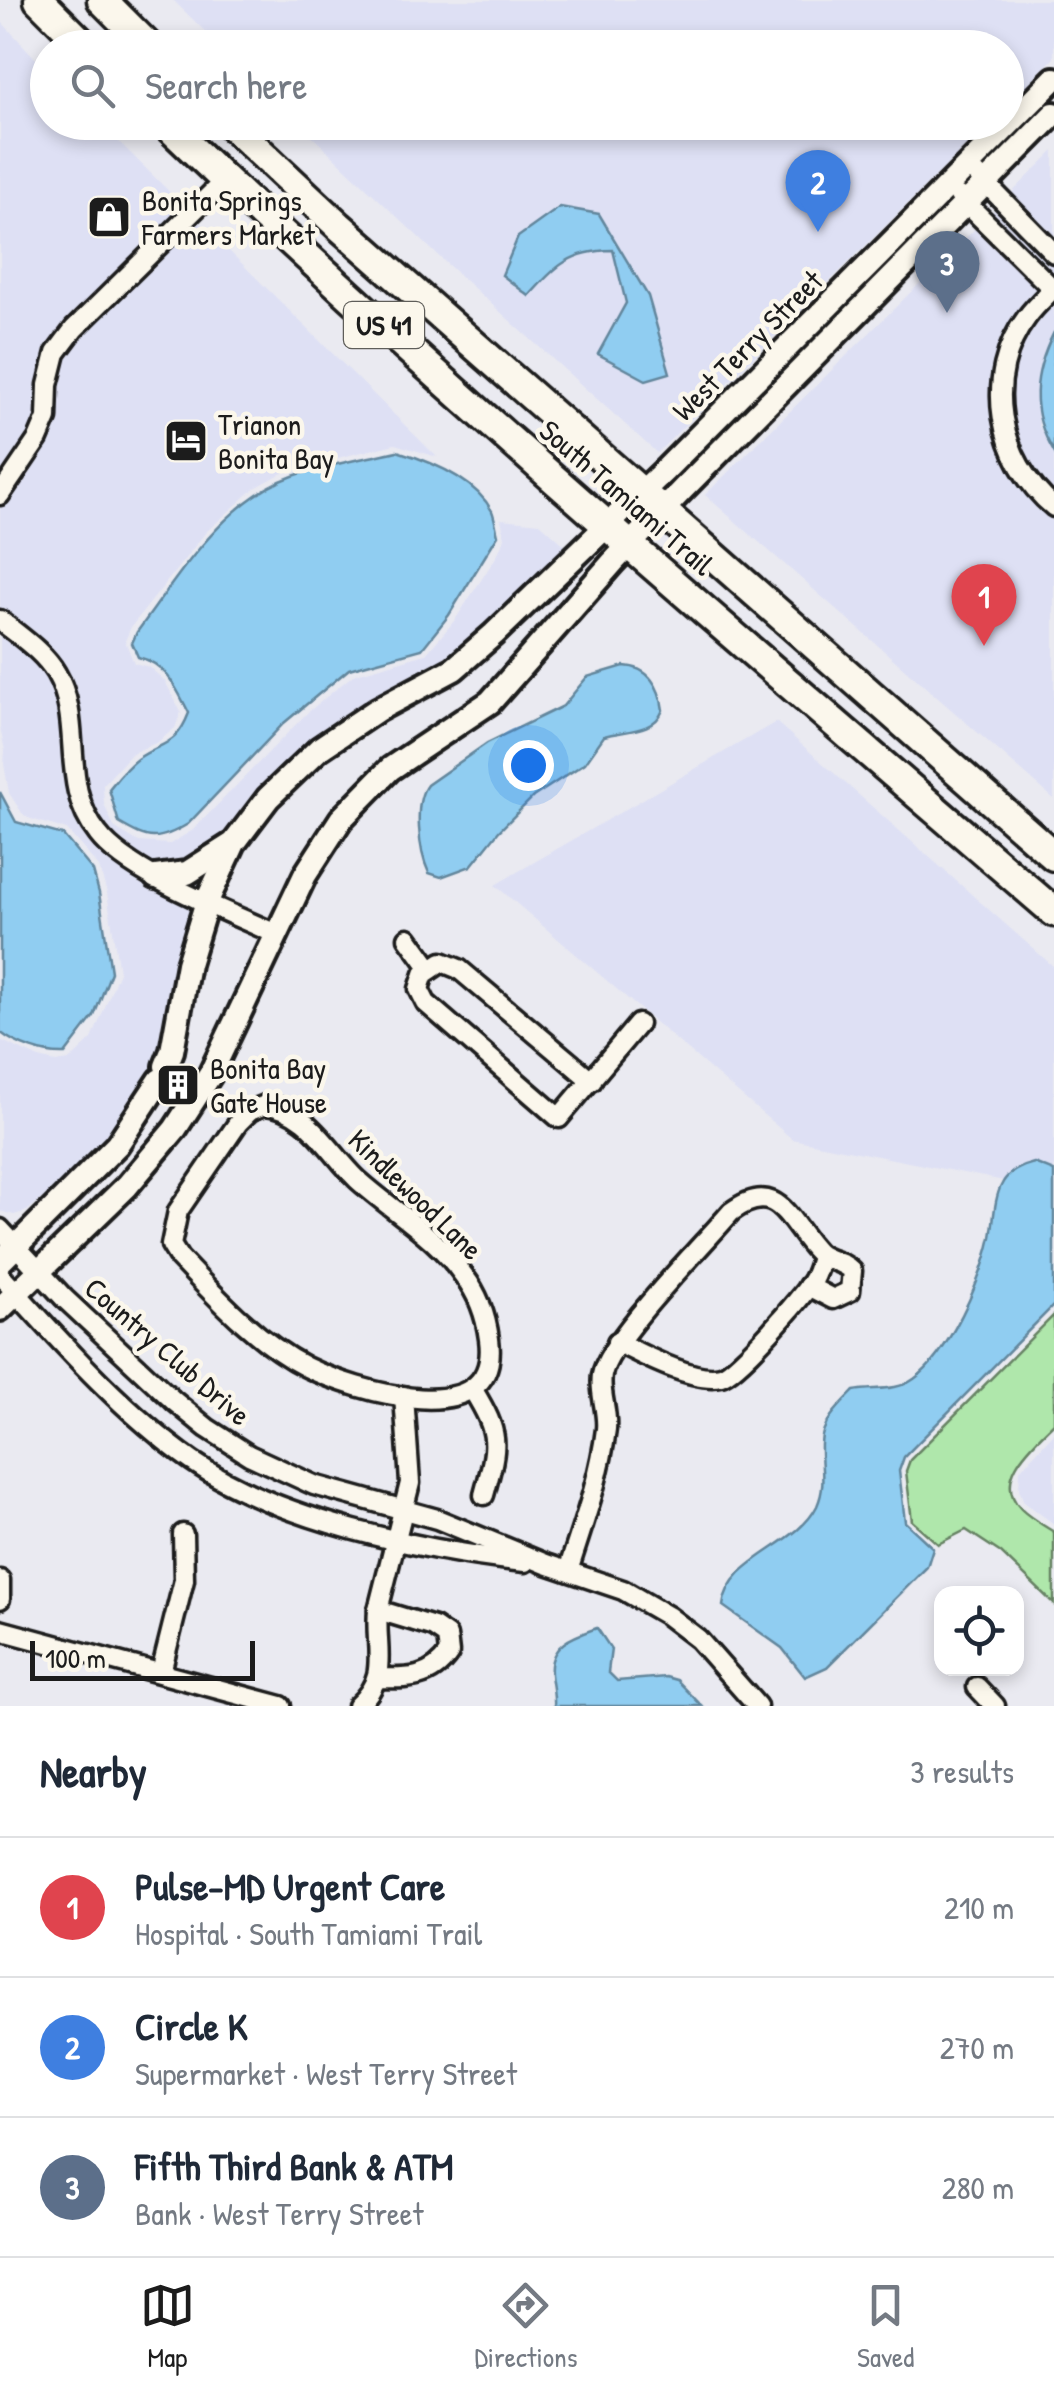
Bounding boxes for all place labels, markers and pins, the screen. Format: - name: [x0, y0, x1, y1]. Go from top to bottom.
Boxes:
- pin: 2: [786, 150, 850, 232]
- place label: Bonita Springs Farmers Market: [141, 180, 315, 254]
- shop icon: Bonita Springs Farmers Market: [86, 194, 132, 240]
- pin: 3: [914, 230, 980, 313]
- place label: Trianon Bonita Bay: [218, 404, 334, 478]
- hotel icon: Trianon Bonita Bay: [163, 418, 209, 464]
- pin: 1: [952, 564, 1016, 646]
- place label: Bonita Bay Gate House: [210, 1048, 327, 1122]
- building icon: Bonita Bay Gate House: [155, 1062, 201, 1108]

